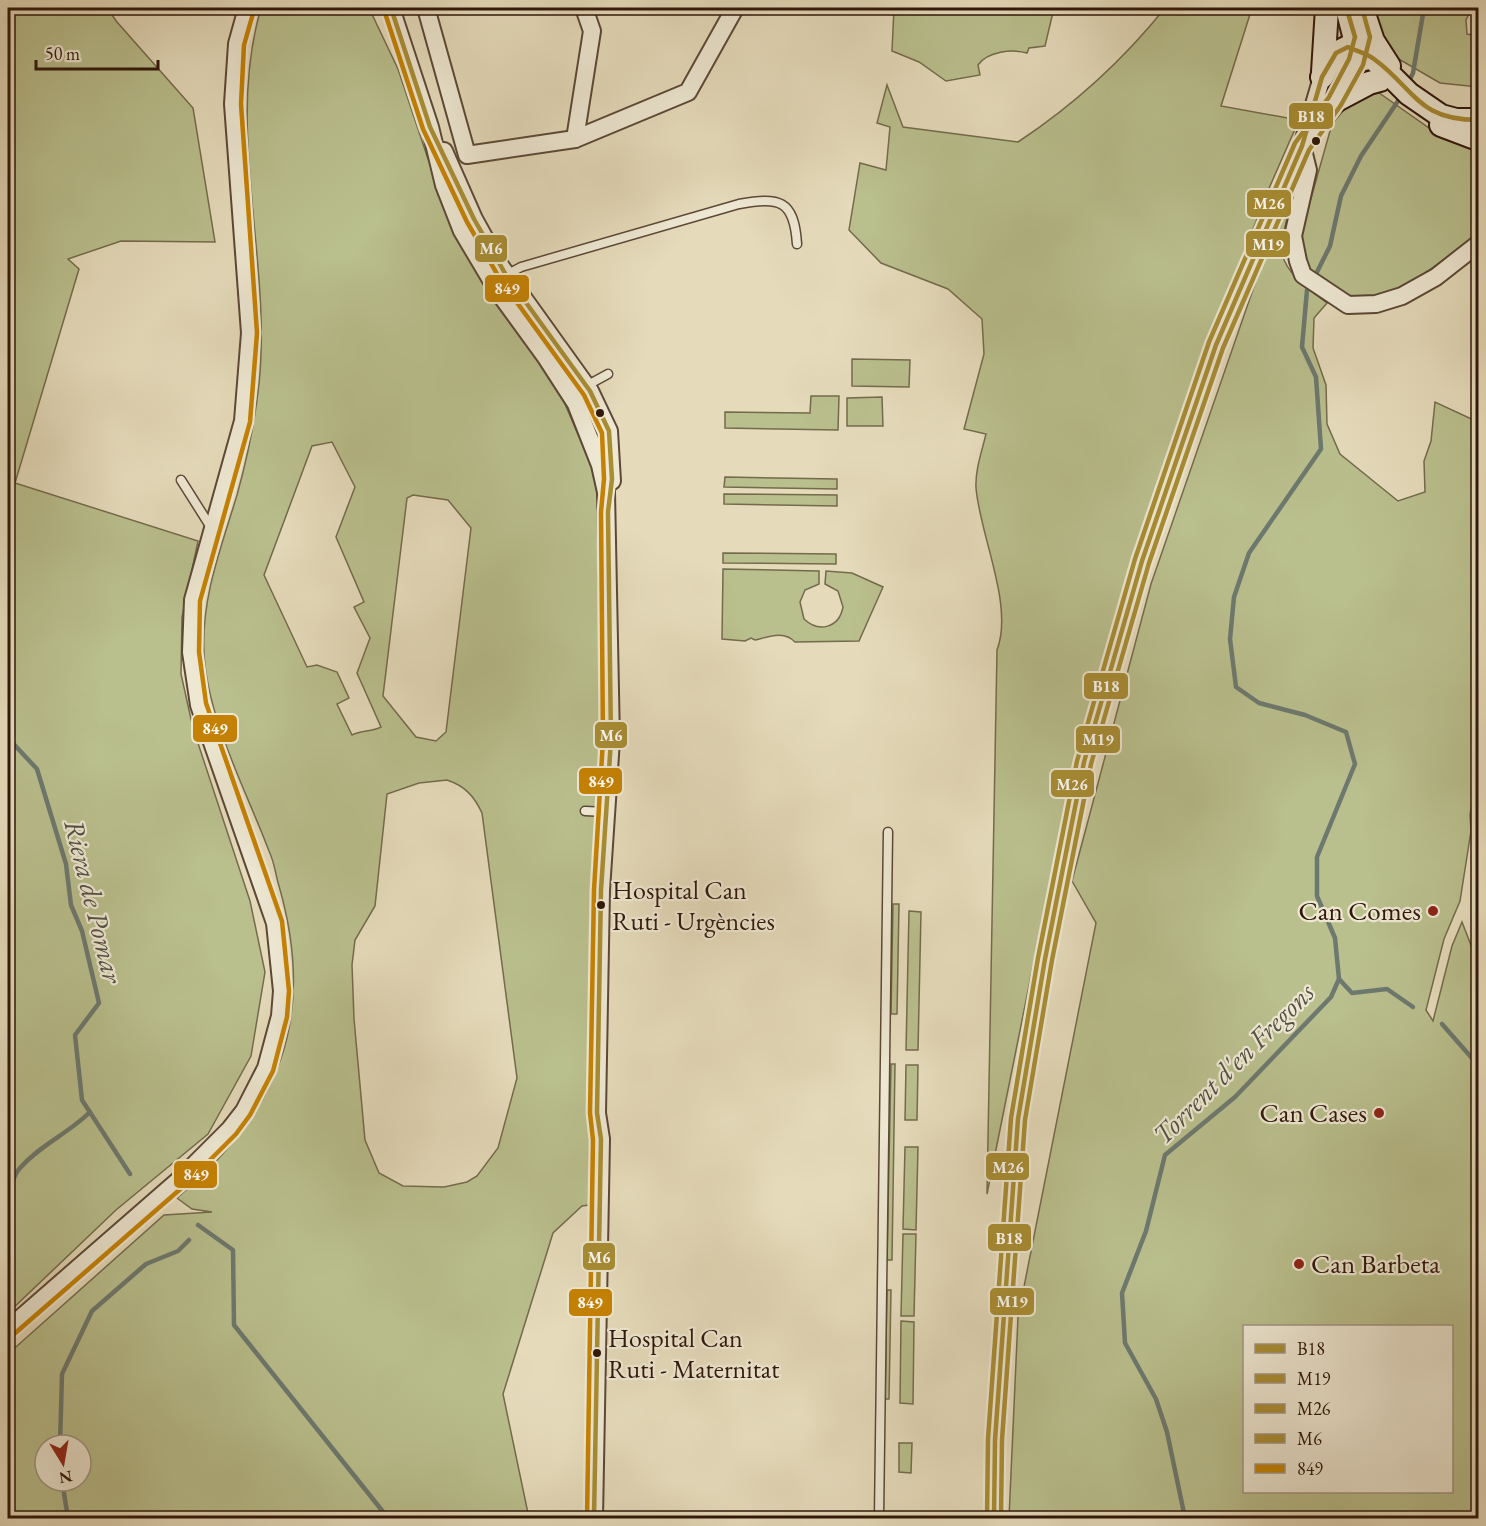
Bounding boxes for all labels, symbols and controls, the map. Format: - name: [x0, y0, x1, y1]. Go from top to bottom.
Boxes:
- scale bar: [36, 33, 158, 71]
- text: 50 m: [45, 42, 80, 65]
- line badge: B18: [1288, 102, 1334, 130]
- text: B18: [1298, 106, 1324, 127]
- unlabelled marker: [1310, 135, 1322, 147]
- line badge: M26: [1246, 189, 1292, 218]
- text: M26: [1253, 193, 1285, 214]
- line badge: M19: [1245, 230, 1291, 258]
- line badge: M6: [474, 234, 508, 263]
- text: M19: [1252, 234, 1284, 255]
- text: M6: [479, 238, 503, 259]
- line badge: 849: [484, 274, 530, 303]
- text: 849: [494, 278, 520, 299]
- unlabelled marker: [594, 407, 606, 419]
- line badge: B18: [1083, 672, 1129, 700]
- text: B18: [1093, 676, 1119, 697]
- line badge: 849: [192, 714, 238, 743]
- text: 849: [202, 718, 228, 739]
- line badge: M6: [594, 721, 628, 749]
- text: M6: [599, 725, 623, 746]
- line badge: M19: [1075, 725, 1121, 754]
- text: M19: [1082, 729, 1114, 750]
- line badge: 849: [578, 767, 623, 795]
- line badge: M26: [1050, 769, 1095, 798]
- text: 849: [588, 771, 614, 792]
- text: M26: [1056, 774, 1088, 795]
- water label: Riera de Pomar: [56, 815, 132, 988]
- place label: Hospital Can Ruti - Urgències: [612, 873, 775, 938]
- place label: Can Comes: [1299, 893, 1421, 928]
- marker: Hospital Can Ruti - Urgències: [595, 899, 607, 911]
- marker: Can Comes: [1426, 904, 1440, 918]
- water label: Torrent d'en Fregons: [1144, 974, 1322, 1152]
- place label: Can Cases: [1259, 1095, 1367, 1130]
- marker: Can Cases: [1372, 1106, 1386, 1120]
- line badge: M26: [985, 1152, 1030, 1181]
- text: M26: [992, 1157, 1024, 1178]
- line badge: 849: [173, 1160, 218, 1189]
- text: 849: [183, 1164, 209, 1185]
- line badge: B18: [987, 1223, 1032, 1252]
- text: B18: [996, 1228, 1022, 1249]
- line badge: M6: [582, 1242, 616, 1271]
- place label: Can Barbeta: [1311, 1246, 1440, 1281]
- text: M6: [587, 1247, 611, 1268]
- marker: Can Barbeta: [1292, 1257, 1306, 1271]
- line badge: M19: [989, 1287, 1035, 1316]
- line badge: 849: [568, 1288, 613, 1317]
- text: M19: [996, 1291, 1028, 1312]
- text: 849: [577, 1292, 603, 1313]
- place label: Hospital Can Ruti - Maternitat: [608, 1321, 779, 1386]
- legend: [1243, 1325, 1453, 1493]
- text: B18: [1297, 1337, 1325, 1360]
- marker: Hospital Can Ruti - Maternitat: [591, 1347, 603, 1359]
- text: M19: [1297, 1367, 1331, 1390]
- text: M26: [1297, 1397, 1331, 1420]
- text: M6: [1297, 1427, 1322, 1450]
- north arrow: [33, 1433, 93, 1493]
- text: 849: [1297, 1457, 1323, 1480]
- text: N: [57, 1466, 74, 1489]

